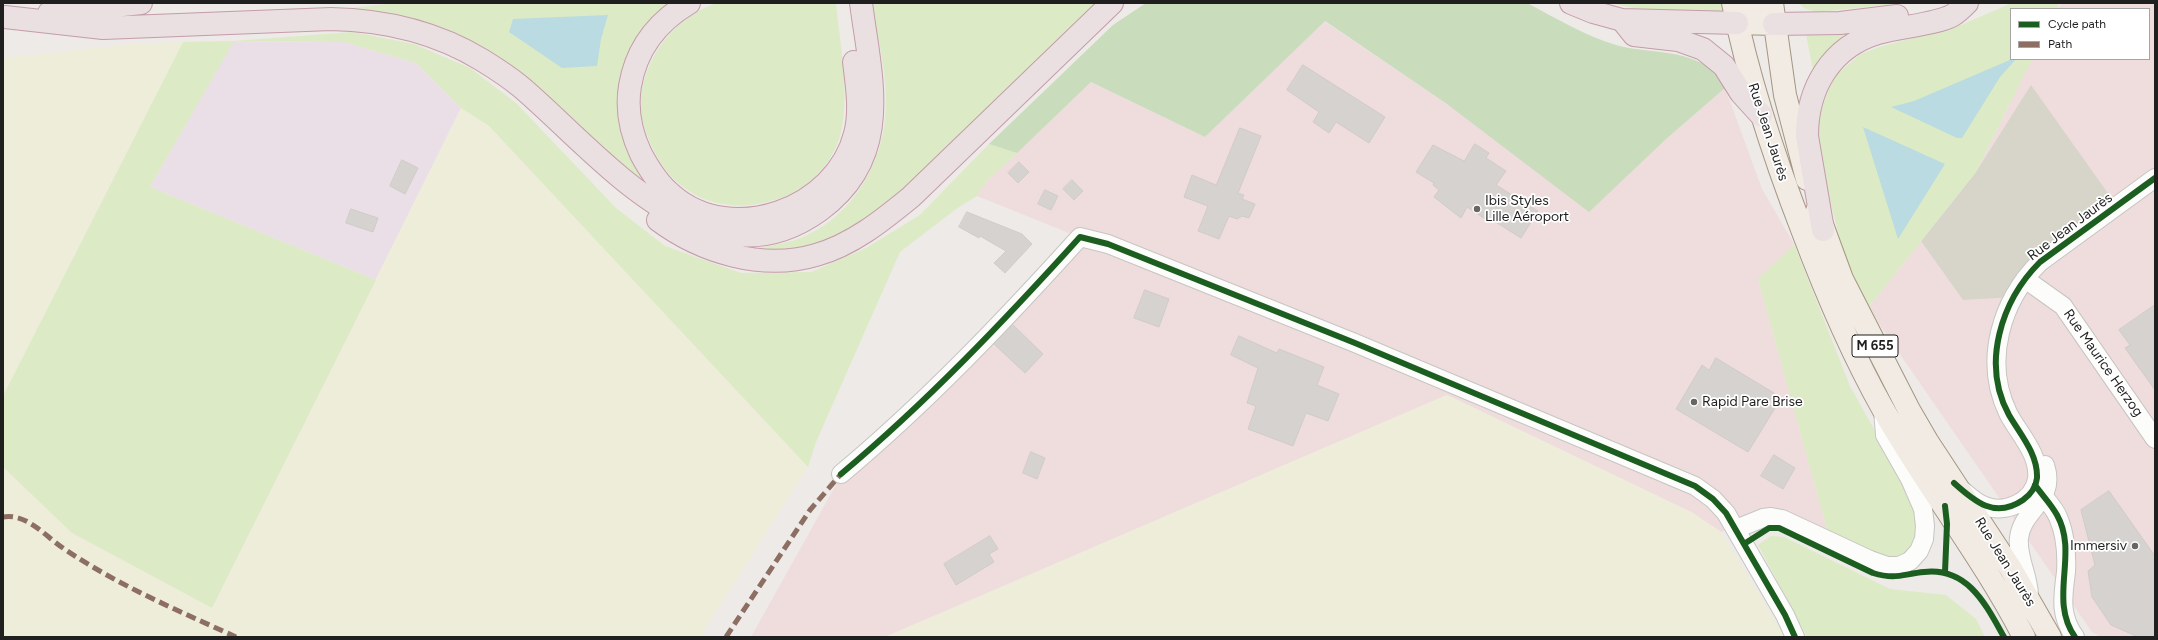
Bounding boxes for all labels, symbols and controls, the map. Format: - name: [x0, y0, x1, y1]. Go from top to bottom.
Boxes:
- legend: [2010, 8, 2150, 60]
- text: Cycle path: [2048, 17, 2106, 31]
- text: Path: [2048, 37, 2072, 51]
- street label: Rue Jean Jaurès: [1744, 81, 1792, 183]
- street label: Rue Jean Jaurès: [2024, 190, 2116, 264]
- place label: Ibis Styles Lille Aéroport: [1485, 193, 1569, 226]
- marker: Ibis Styles Lille Aéroport: [1472, 204, 1482, 214]
- street label: Rue Maurice Herzog: [2060, 306, 2146, 420]
- road number: M 655: [1852, 335, 1898, 357]
- place label: Rapid Pare Brise: [1702, 394, 1803, 410]
- marker: Rapid Pare Brise: [1689, 397, 1699, 407]
- street label: Rue Jean Jaurès: [1971, 514, 2039, 610]
- place label: Immersiv: [2070, 538, 2127, 554]
- marker: Immersiv: [2130, 541, 2140, 551]

